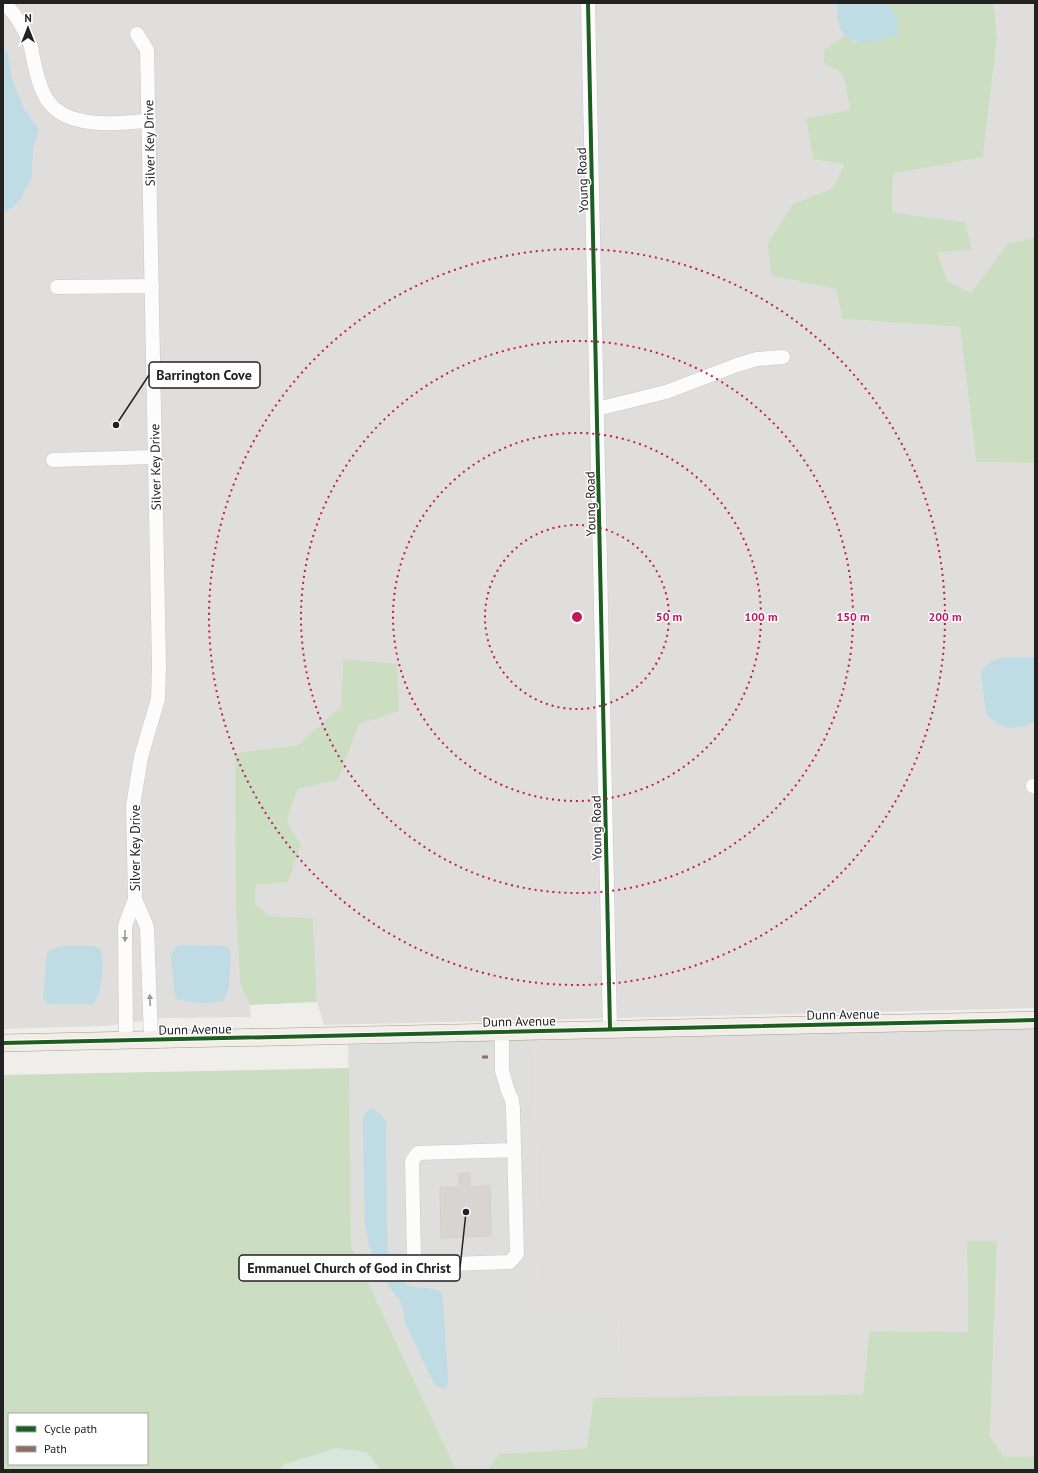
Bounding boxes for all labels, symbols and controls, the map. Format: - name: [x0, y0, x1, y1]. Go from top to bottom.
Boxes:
- north arrow: [8, 8, 48, 48]
- text: N: [24, 11, 32, 25]
- street label: Silver Key Drive: [140, 100, 159, 186]
- street label: Young Road: [573, 147, 592, 213]
- callout: Barrington Cove: [149, 362, 260, 388]
- text: Barrington Cove: [156, 366, 252, 384]
- street label: Silver Key Drive: [146, 424, 165, 510]
- street label: Young Road: [581, 471, 600, 537]
- text: 50 m: [656, 609, 682, 624]
- text: 100 m: [744, 609, 778, 624]
- text: 150 m: [836, 609, 870, 624]
- text: 200 m: [928, 609, 962, 624]
- centre of rings: [570, 610, 584, 624]
- street label: Young Road: [587, 795, 606, 861]
- street label: Silver Key Drive: [127, 805, 144, 891]
- one-way arrow: [122, 930, 128, 943]
- one-way arrow: [147, 993, 153, 1006]
- street label: Dunn Avenue: [806, 1005, 880, 1024]
- street label: Dunn Avenue: [482, 1012, 556, 1031]
- street label: Dunn Avenue: [158, 1020, 232, 1039]
- callout: Emmanuel Church of God in Christ: [239, 1255, 460, 1281]
- text: Emmanuel Church of God in Christ: [247, 1259, 451, 1277]
- legend: [8, 1413, 148, 1465]
- text: Cycle path: [44, 1421, 97, 1436]
- text: Path: [44, 1441, 67, 1456]

